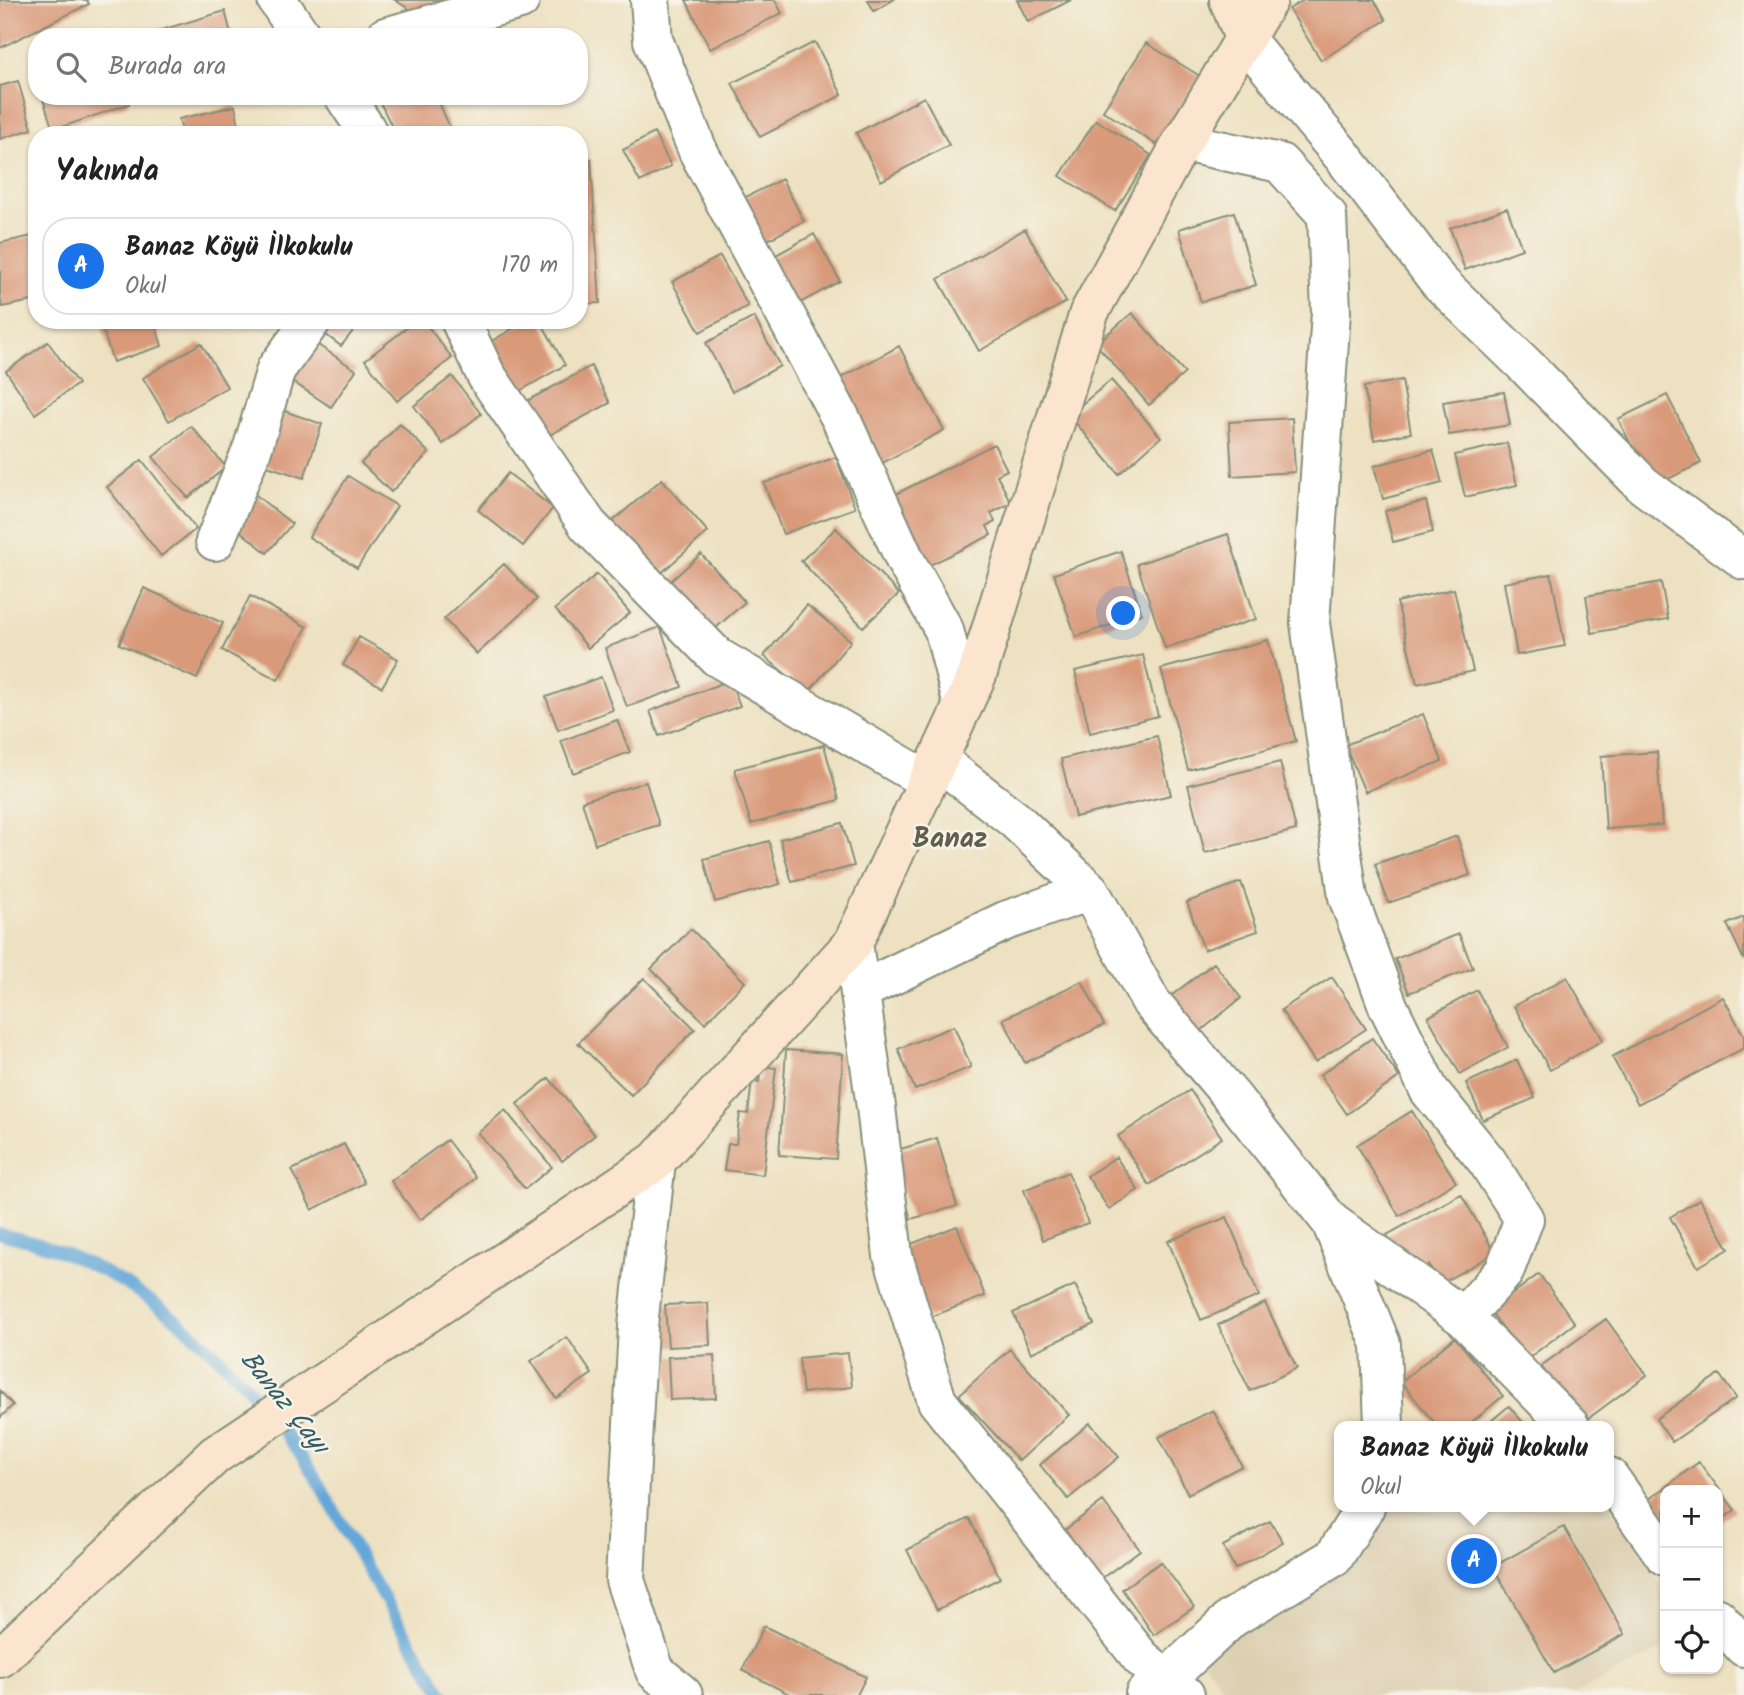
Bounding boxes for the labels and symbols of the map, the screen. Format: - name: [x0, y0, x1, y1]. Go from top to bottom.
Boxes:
- your location: [1106, 596, 1140, 630]
- district label: Banaz: [913, 817, 987, 862]
- water label: Banaz Çayı: [229, 1342, 341, 1466]
- pin: A: [1451, 1535, 1497, 1587]

